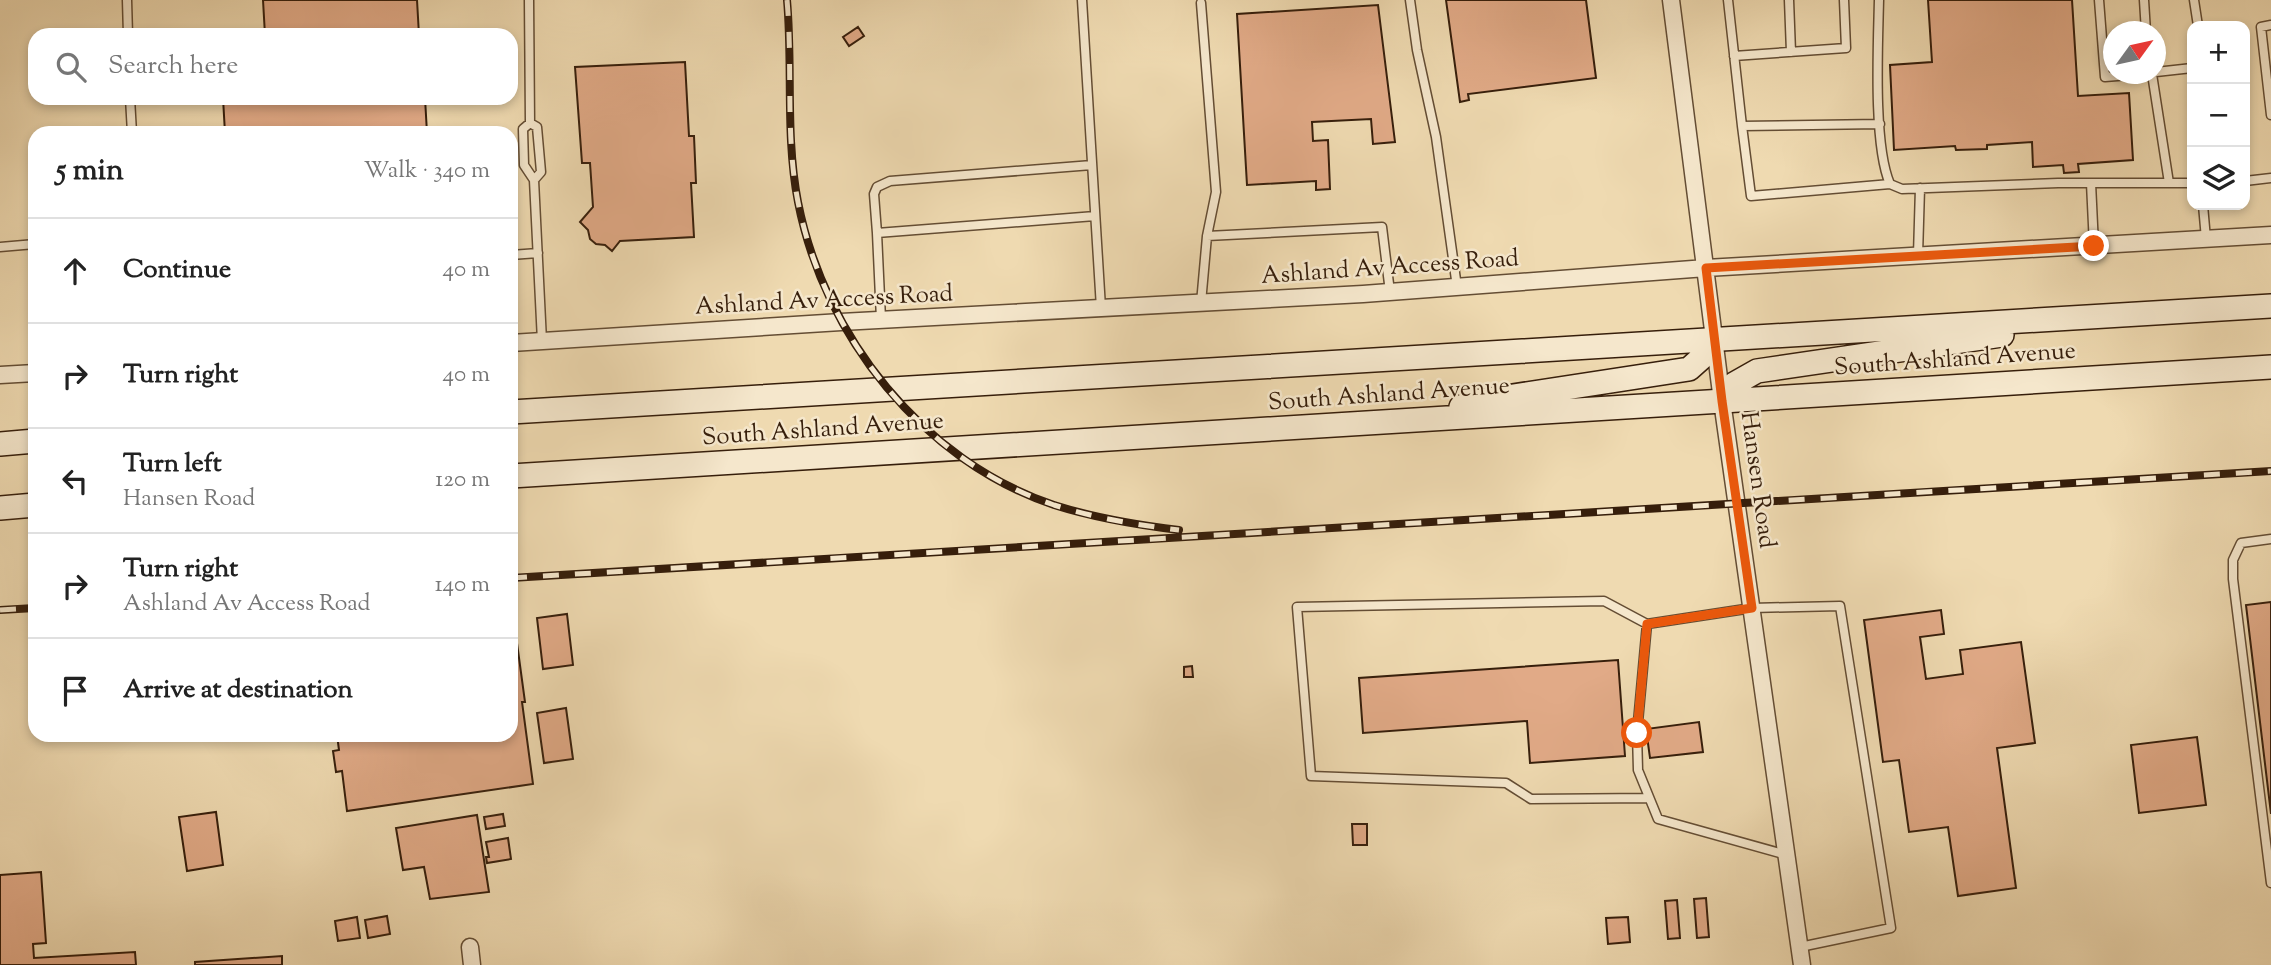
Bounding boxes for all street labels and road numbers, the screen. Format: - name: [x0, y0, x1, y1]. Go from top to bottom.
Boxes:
- street label: Ashland Av Access Road: [1260, 242, 1520, 294]
- street label: Ashland Av Access Road: [694, 277, 954, 325]
- street label: South Ashland Avenue: [1833, 335, 2077, 385]
- street label: South Ashland Avenue: [1267, 370, 1511, 420]
- street label: South Ashland Avenue: [701, 405, 945, 455]
- street label: Hansen Road: [1731, 409, 1784, 551]

